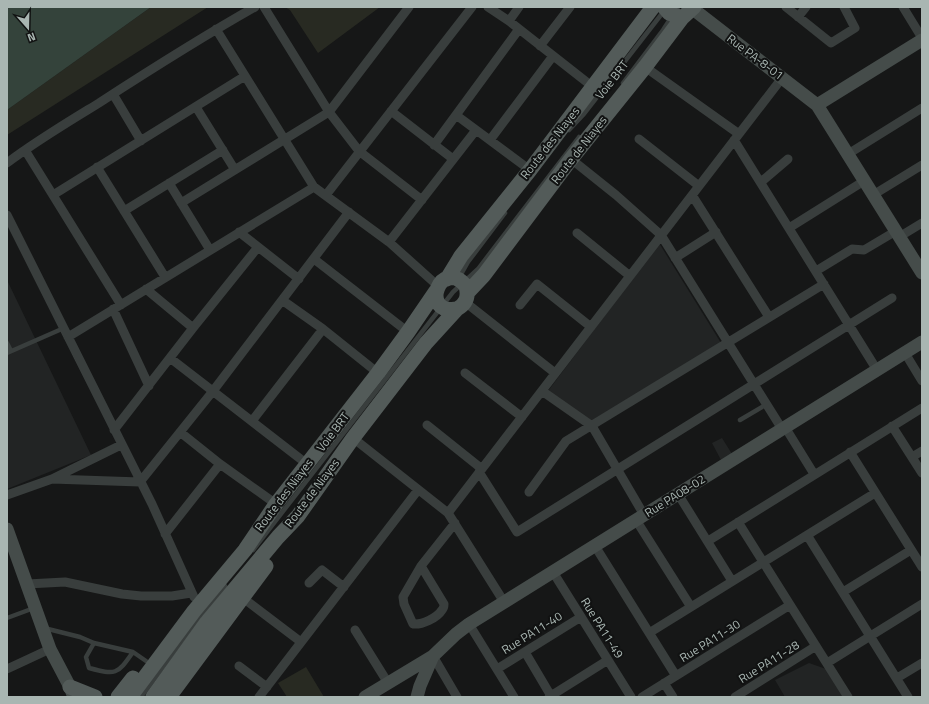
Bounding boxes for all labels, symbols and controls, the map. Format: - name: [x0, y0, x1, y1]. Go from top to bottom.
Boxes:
- north arrow: [8, 8, 48, 48]
- text: N: [25, 29, 38, 46]
- street label: Rue PA-8-01: [723, 29, 788, 84]
- street label: Voie BRT: [590, 55, 633, 103]
- street label: Route des Niayes: [515, 102, 584, 183]
- street label: Route de Niayes: [546, 111, 612, 188]
- street label: Voie BRT: [311, 407, 354, 455]
- street label: Route des Niayes: [250, 454, 318, 535]
- street label: Route de Niayes: [279, 454, 344, 531]
- street label: Rue PA08-02: [641, 469, 709, 522]
- street label: Rue PA11-49: [576, 594, 629, 662]
- street label: Rue PA11-40: [498, 606, 566, 659]
- street label: Rue PA11-30: [676, 614, 744, 667]
- street label: Rue PA11-28: [735, 635, 803, 688]

